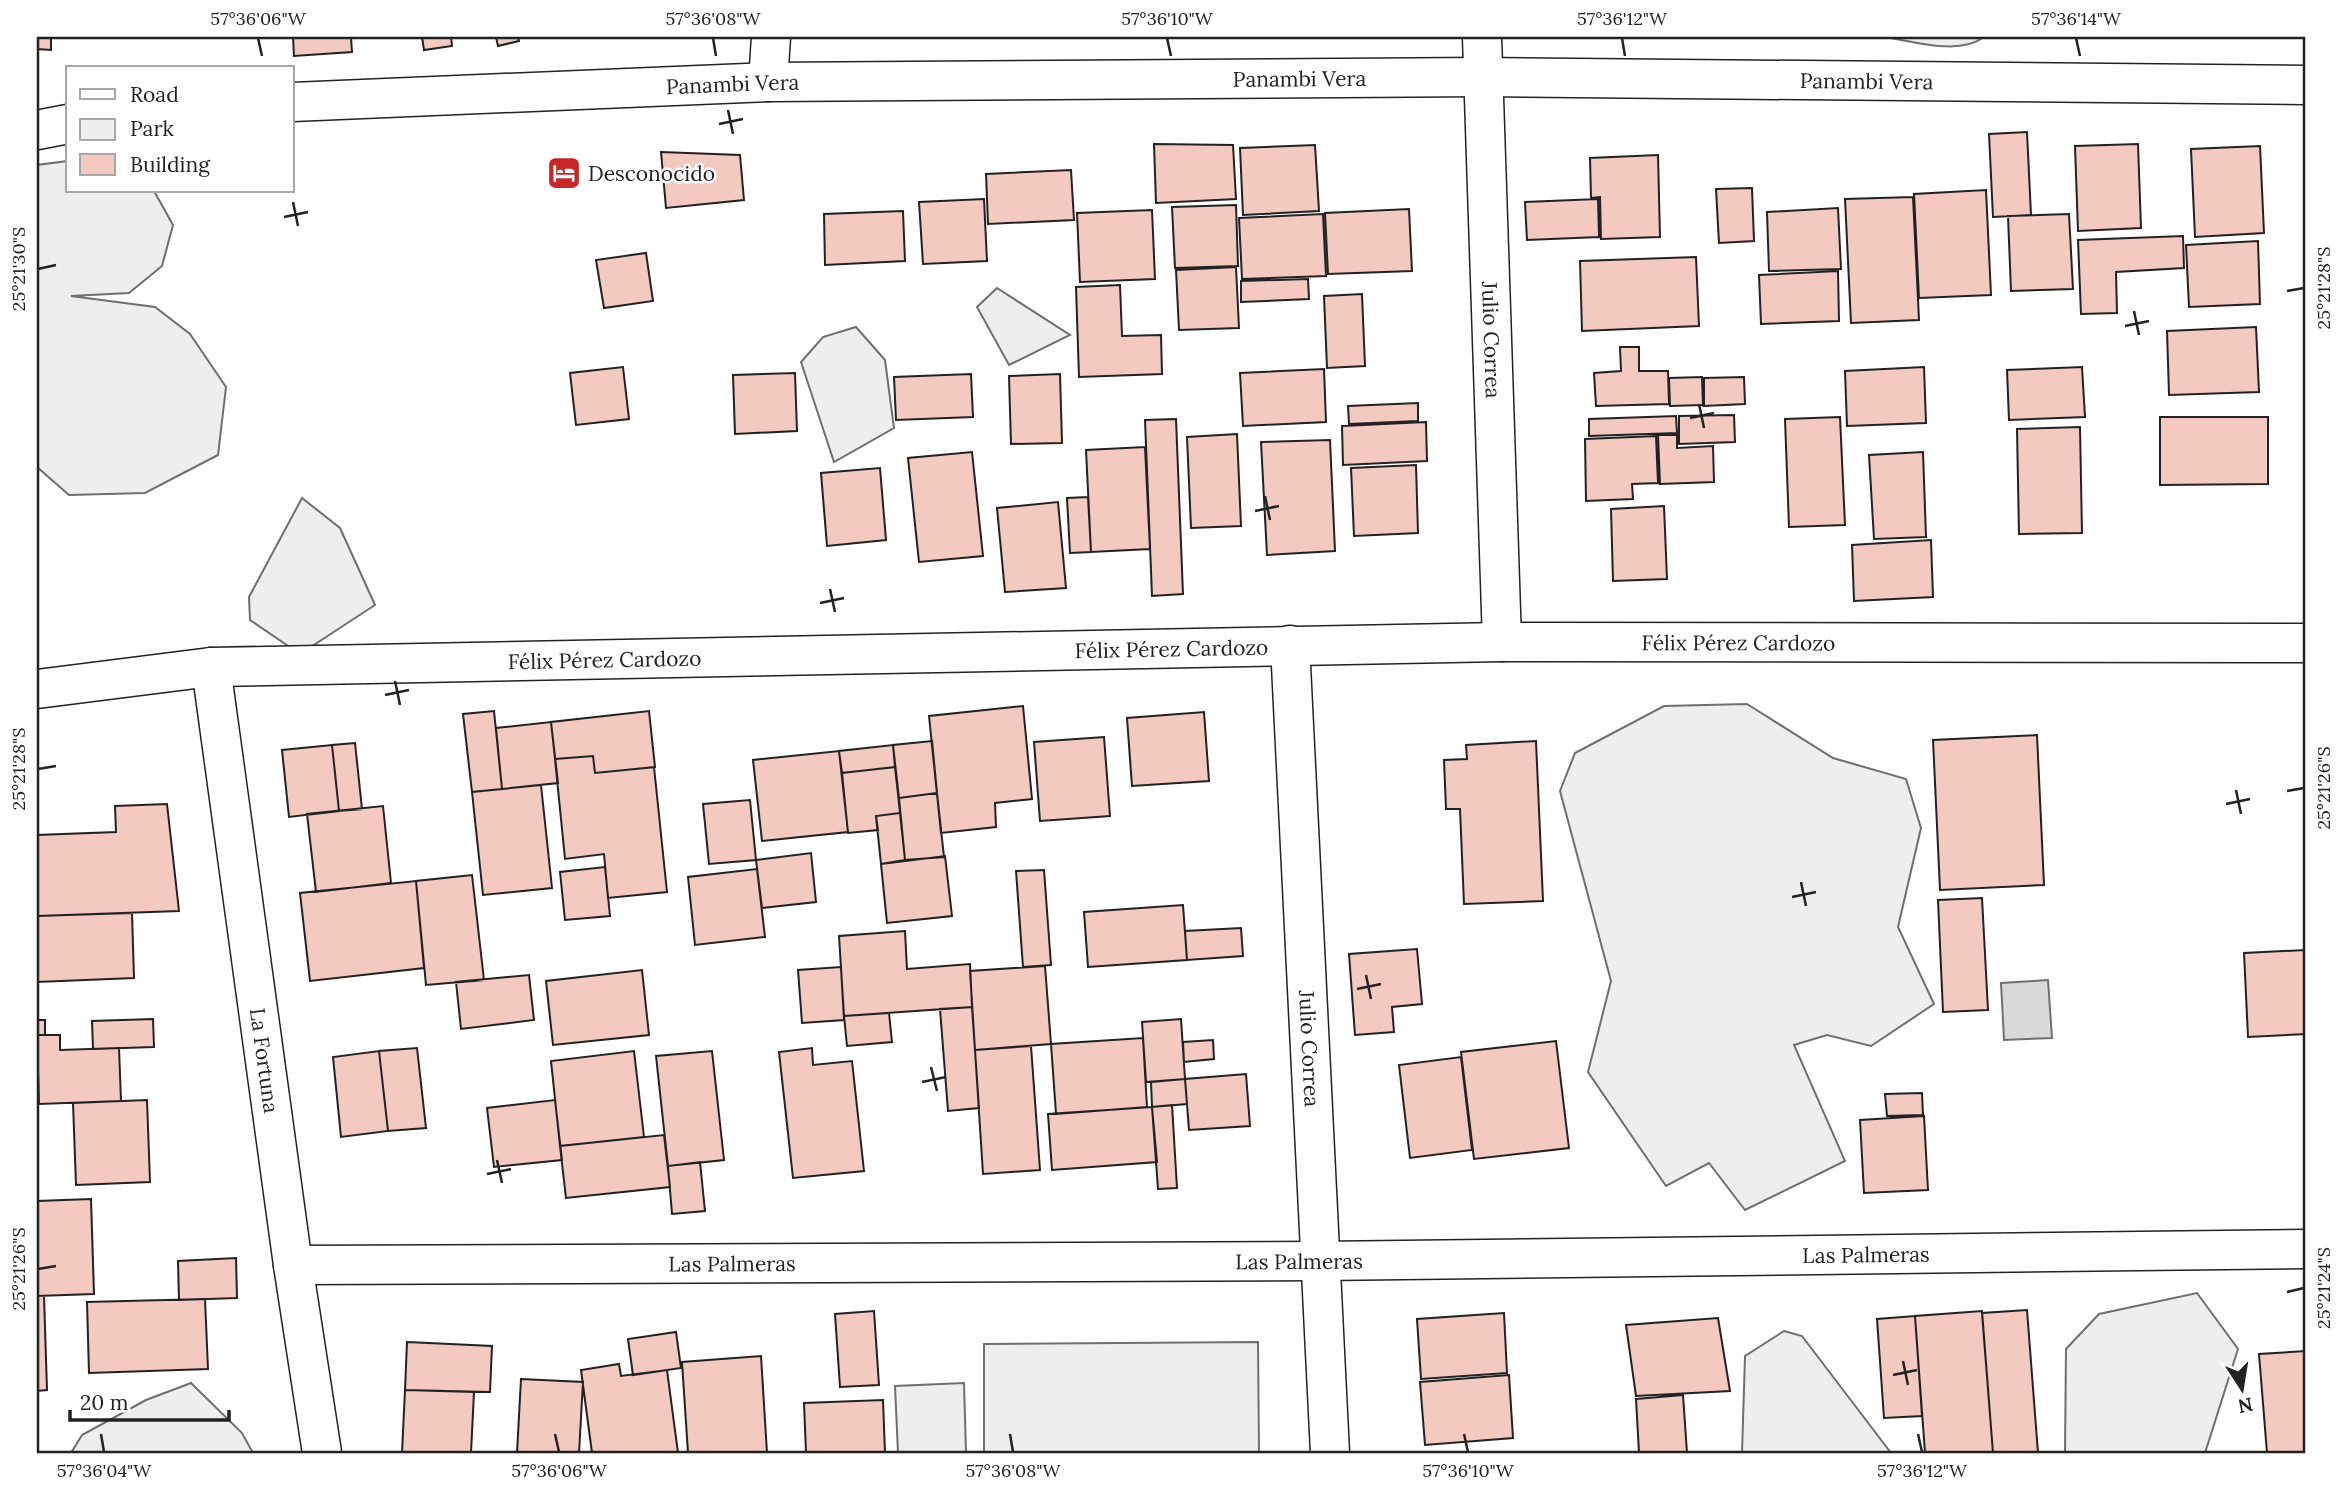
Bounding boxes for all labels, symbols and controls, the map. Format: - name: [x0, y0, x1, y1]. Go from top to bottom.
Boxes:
- text: 57°36'06"W: [210, 7, 307, 30]
- text: 57°36'08"W: [665, 7, 762, 30]
- text: 57°36'10"W: [1121, 7, 1214, 30]
- text: 57°36'12"W: [1577, 7, 1668, 30]
- text: 57°36'14"W: [2031, 7, 2122, 30]
- street label: Panambi Vera: [1233, 64, 1367, 92]
- legend: [66, 66, 294, 192]
- street label: Panambi Vera: [1800, 67, 1934, 95]
- street label: Panambi Vera: [665, 68, 800, 100]
- text: Road: [130, 81, 179, 108]
- text: Park: [130, 115, 174, 142]
- text: Building: [130, 151, 210, 178]
- hotel icon: Desconocido: [545, 154, 583, 192]
- place label: Desconocido: [588, 160, 715, 187]
- text: 25°21'30"S: [7, 227, 30, 311]
- text: 25°21'28"S: [2312, 247, 2335, 329]
- street label: Julio Correa: [1477, 280, 1507, 399]
- street label: Félix Pérez Cardozo: [1642, 629, 1835, 656]
- street label: Félix Pérez Cardozo: [1074, 633, 1269, 664]
- street label: Félix Pérez Cardozo: [507, 644, 702, 675]
- text: 25°21'28"S: [7, 728, 30, 810]
- text: 25°21'26"S: [2312, 746, 2335, 830]
- street label: Julio Correa: [1294, 988, 1326, 1108]
- street label: La Fortuna: [244, 1006, 286, 1115]
- text: 25°21'26"S: [7, 1227, 30, 1311]
- street label: Las Palmeras: [1802, 1240, 1930, 1269]
- street label: Las Palmeras: [1235, 1247, 1363, 1275]
- text: 25°21'24"S: [2312, 1247, 2335, 1329]
- street label: Las Palmeras: [668, 1250, 796, 1277]
- north arrow: [2206, 1354, 2276, 1424]
- scale bar: [70, 1378, 229, 1422]
- text: 20 m: [80, 1389, 129, 1416]
- text: N: [2236, 1392, 2255, 1419]
- text: 57°36'04"W: [57, 1459, 152, 1482]
- text: 57°36'06"W: [511, 1459, 608, 1482]
- text: 57°36'08"W: [965, 1459, 1062, 1482]
- text: 57°36'10"W: [1422, 1459, 1515, 1482]
- text: 57°36'12"W: [1877, 1459, 1968, 1482]

